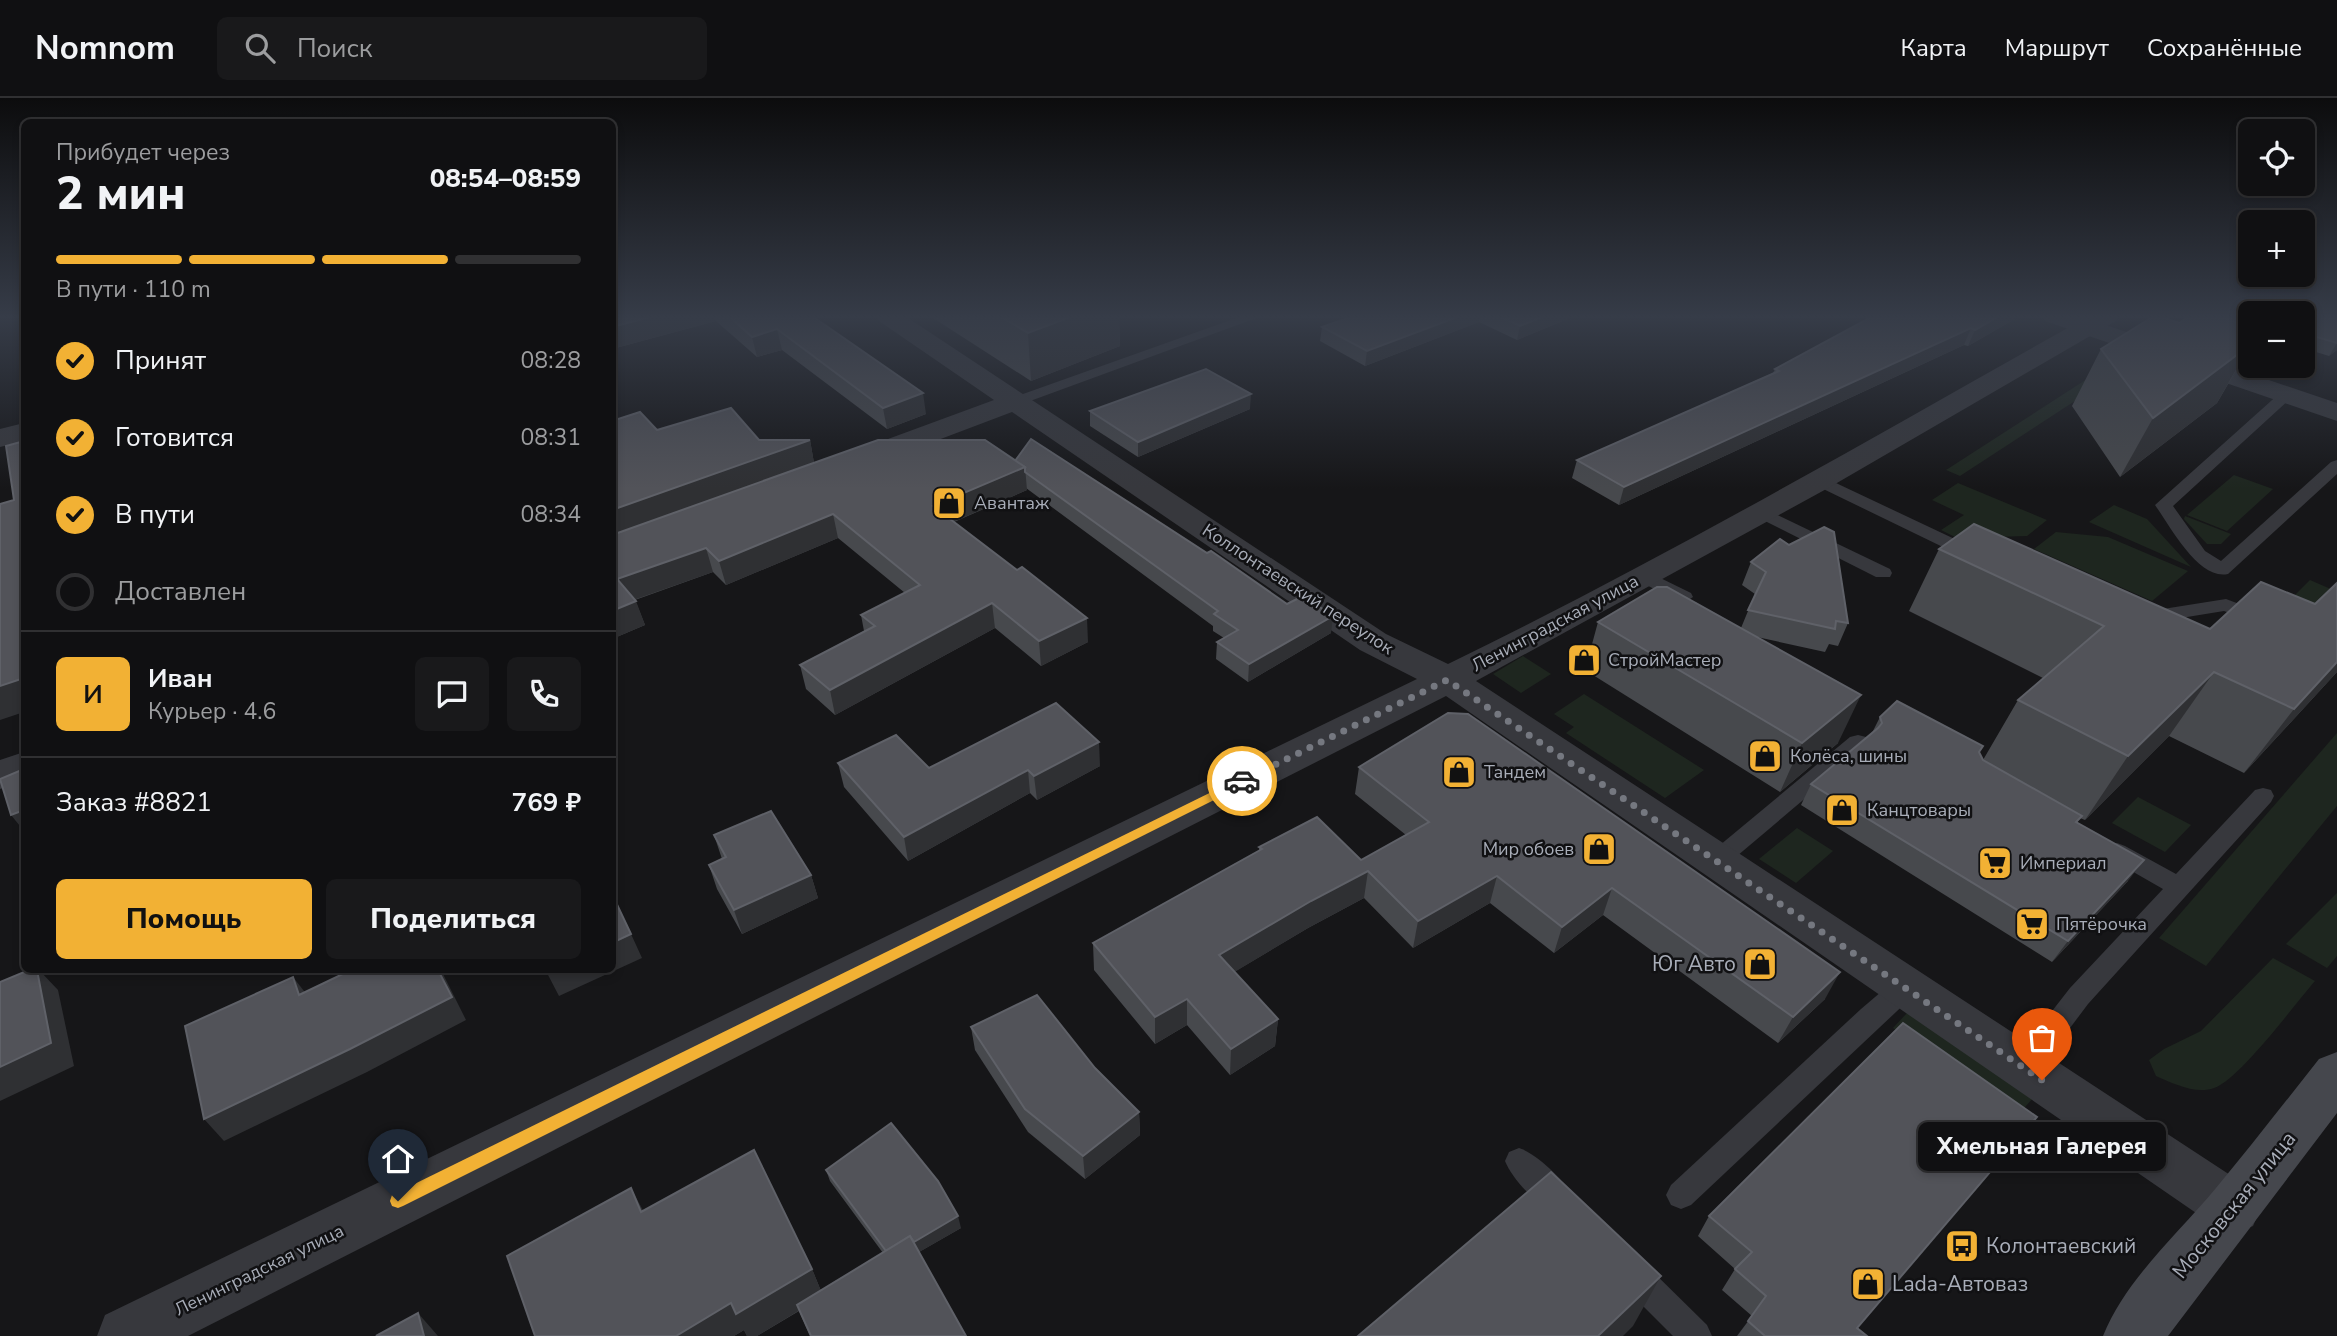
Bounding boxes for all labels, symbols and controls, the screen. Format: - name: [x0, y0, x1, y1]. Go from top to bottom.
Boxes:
- search box: [217, 17, 707, 80]
- text: Nomnom: [35, 26, 175, 71]
- icon: search: [241, 29, 279, 67]
- text: Поиск: [297, 31, 372, 66]
- text: Карта: [1901, 32, 1967, 64]
- text: Маршрут: [2005, 32, 2109, 64]
- text: Сохранённые: [2147, 32, 2302, 64]
- map controls: [2238, 119, 2315, 378]
- button: locate: [2238, 119, 2315, 196]
- text: Прибудет через: [56, 137, 230, 168]
- text: 08:54–08:59: [430, 161, 581, 196]
- text: 2 мин: [56, 162, 185, 225]
- button: +: [2238, 210, 2315, 287]
- text: В пути · 110 m: [56, 274, 211, 305]
- button: −: [2238, 301, 2315, 378]
- icon: check: [56, 342, 94, 380]
- text: Принят: [115, 343, 206, 378]
- text: 08:28: [521, 345, 581, 376]
- icon: check: [56, 419, 94, 457]
- text: Готовится: [115, 420, 234, 455]
- text: 08:31: [521, 422, 581, 453]
- shop icon: Авантаж: [930, 484, 968, 522]
- place label: Авантаж: [974, 491, 1050, 515]
- icon: check: [56, 496, 94, 534]
- text: В пути: [115, 497, 195, 532]
- text: 08:34: [521, 499, 581, 530]
- street label: Коллонтаевский переулок: [1198, 518, 1399, 660]
- street label: Ленинградская улица: [1467, 569, 1643, 677]
- text: Доставлен: [115, 574, 246, 609]
- shop icon: СтройМастер: [1565, 641, 1603, 679]
- place label: СтройМастер: [1608, 648, 1721, 672]
- button: chat: [415, 657, 489, 731]
- button: phone: [507, 657, 581, 731]
- text: Иван: [148, 661, 213, 696]
- text: И: [83, 677, 103, 712]
- text: Курьер · 4.6: [148, 696, 276, 727]
- shop icon: Колёса, шины: [1746, 737, 1784, 775]
- place label: Колёса, шины: [1790, 744, 1907, 768]
- courier: [1207, 746, 1277, 816]
- shop icon: Тандем: [1440, 753, 1478, 791]
- place label: Тандем: [1484, 760, 1546, 784]
- icon: car: [1223, 762, 1261, 800]
- text: Заказ #8821: [56, 785, 212, 820]
- text: 769 ₽: [512, 785, 581, 820]
- shop icon: Канцтовары: [1823, 791, 1861, 829]
- place label: Канцтовары: [1867, 798, 1971, 822]
- shop icon: Мир обоев: [1580, 830, 1618, 868]
- place label: Мир обоев: [1483, 837, 1574, 861]
- supermarket icon: Империал: [1976, 844, 2014, 882]
- place label: Империал: [2020, 851, 2107, 875]
- button: Помощь: [56, 879, 312, 959]
- button: Поделиться: [326, 879, 581, 959]
- supermarket icon: Пятёрочка: [2013, 905, 2051, 943]
- place label: Пятёрочка: [2056, 912, 2147, 936]
- shop icon: Юг Авто: [1741, 945, 1779, 983]
- place label: Юг Авто: [1652, 950, 1736, 978]
- pin: [2012, 1008, 2072, 1080]
- icon: bag: [2023, 1019, 2061, 1057]
- callout: Хмельная Галерея: [1918, 1122, 2166, 1171]
- street label: Московская улица: [2166, 1126, 2302, 1284]
- pin: [368, 1129, 428, 1201]
- text: Хмельная Галерея: [1937, 1131, 2147, 1162]
- icon: home: [379, 1140, 417, 1178]
- street label: Ленинградская улица: [170, 1218, 348, 1322]
- bus stop icon: Колонтаевский: [1943, 1227, 1981, 1265]
- place label: Колонтаевский: [1986, 1232, 2136, 1260]
- shop icon: Lada-Автоваз: [1849, 1265, 1887, 1303]
- place label: Lada-Автоваз: [1892, 1270, 2028, 1298]

